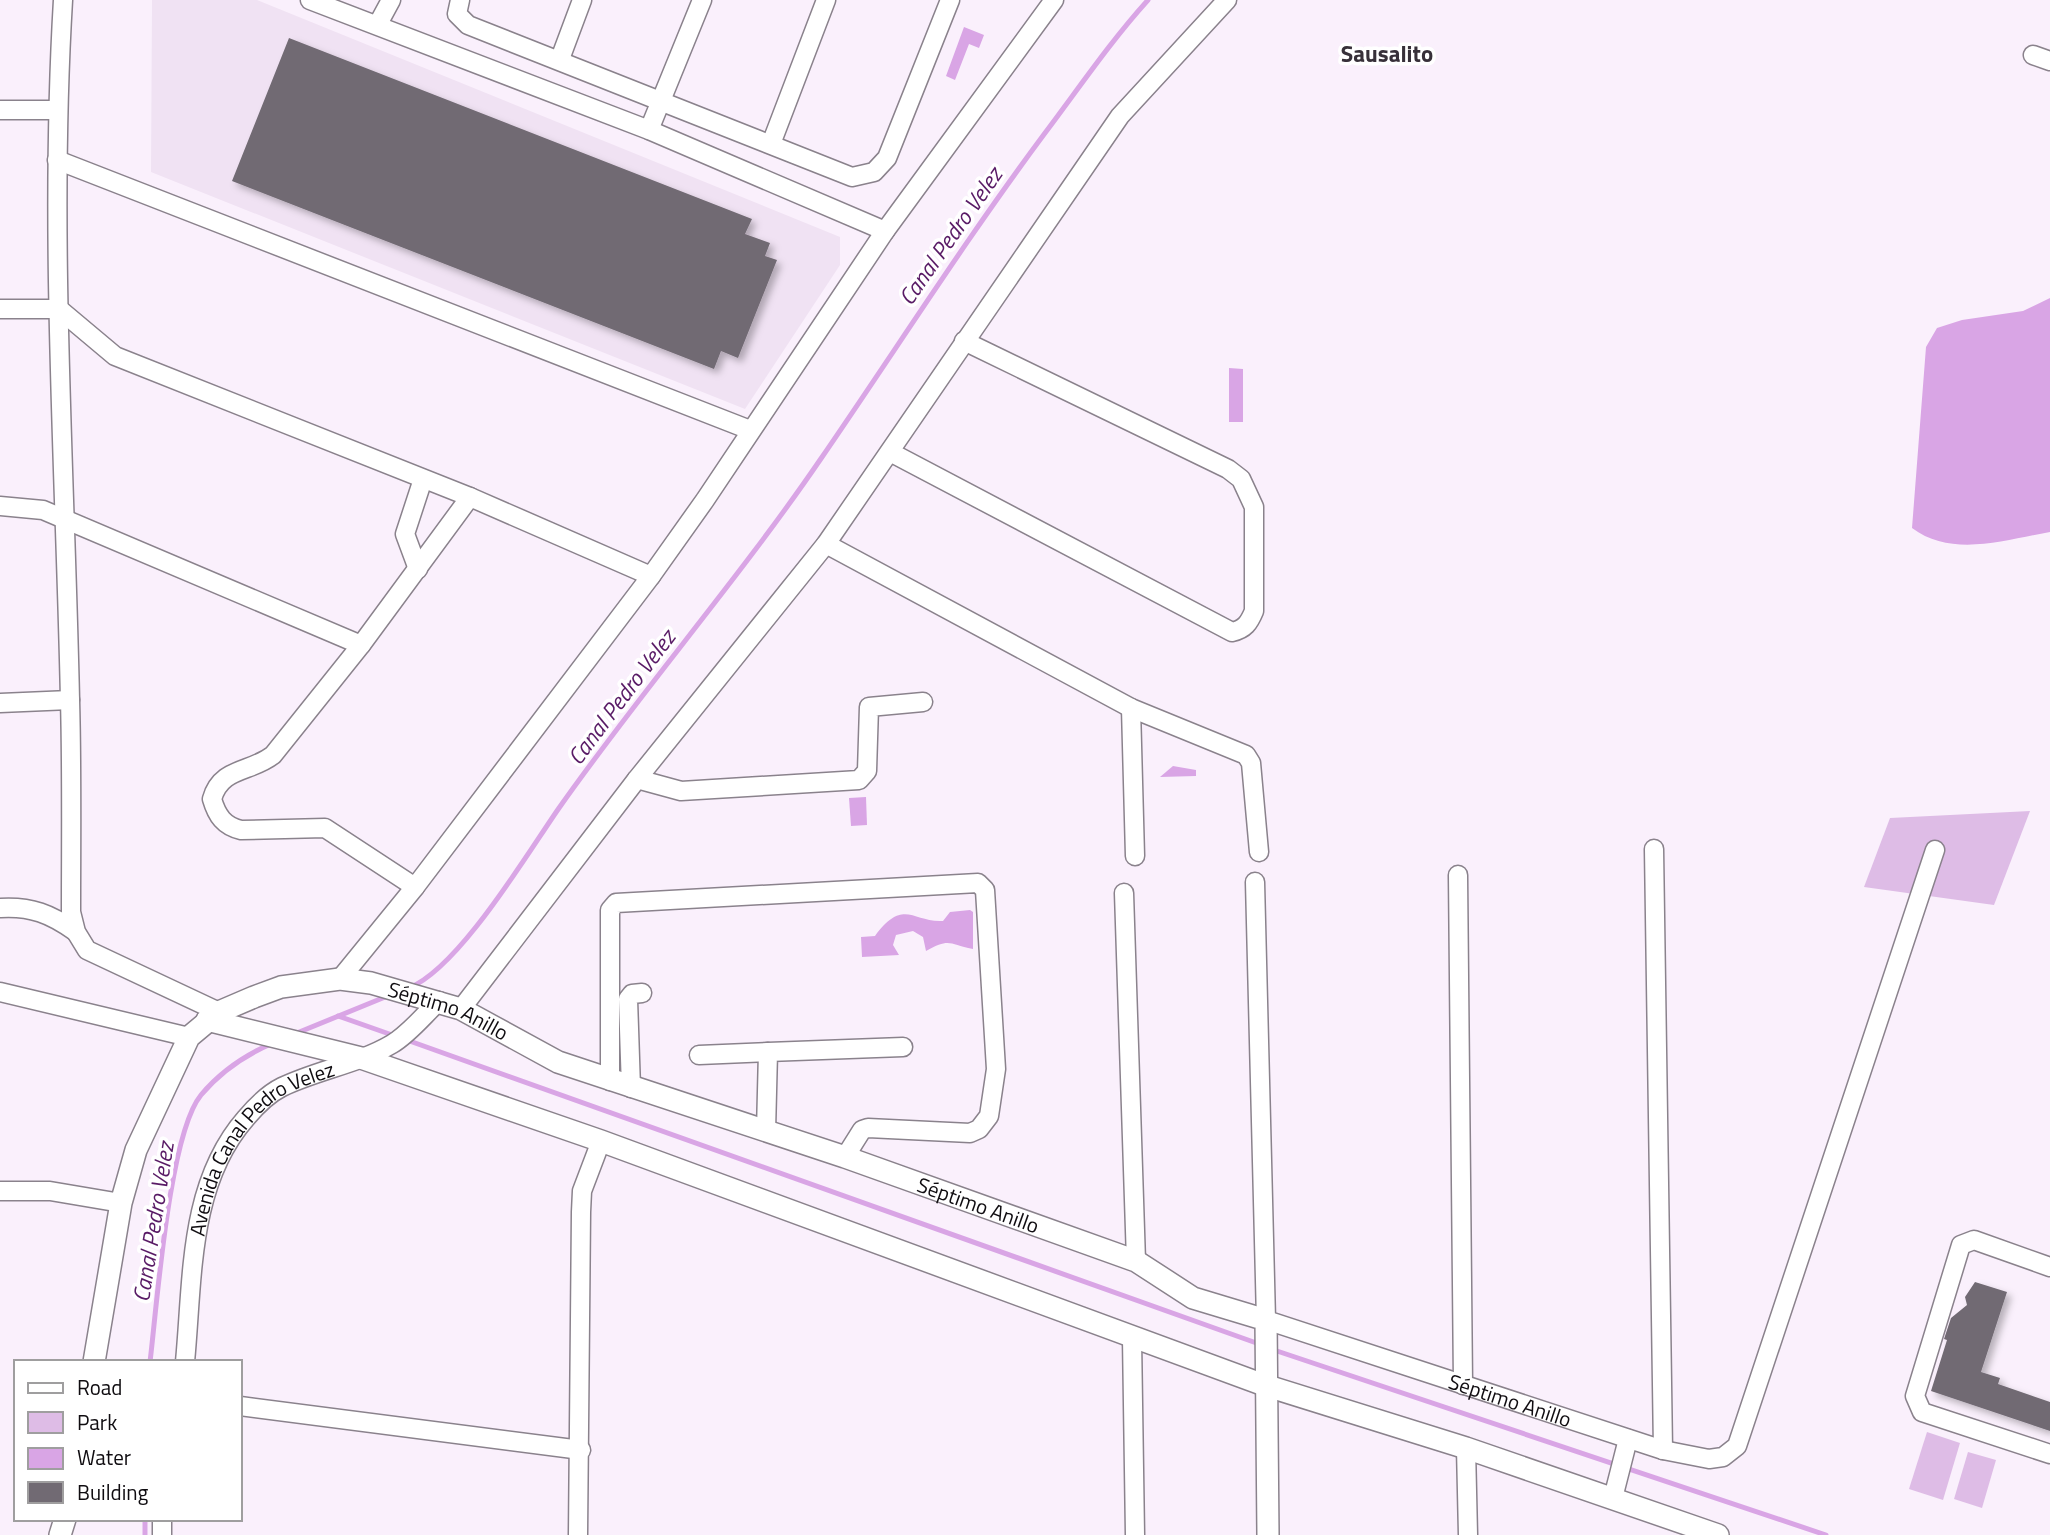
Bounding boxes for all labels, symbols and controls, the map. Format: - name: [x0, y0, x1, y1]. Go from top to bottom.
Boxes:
- district label: Sausalito: [1341, 36, 1433, 71]
- water label: Canal Pedro Velez: [889, 158, 1012, 312]
- water label: Canal Pedro Velez: [558, 620, 685, 772]
- street label: Séptimo Anillo: [384, 973, 514, 1048]
- street label: Avenida Canal Pedro Velez: [181, 1053, 338, 1238]
- water label: Canal Pedro Velez: [123, 1137, 183, 1305]
- street label: Séptimo Anillo: [913, 1168, 1044, 1241]
- legend: [14, 1360, 242, 1521]
- street label: Séptimo Anillo: [1445, 1365, 1576, 1435]
- text: Road: [77, 1371, 122, 1403]
- text: Park: [77, 1406, 117, 1438]
- text: Water: [77, 1441, 131, 1473]
- text: Building: [77, 1476, 149, 1508]

